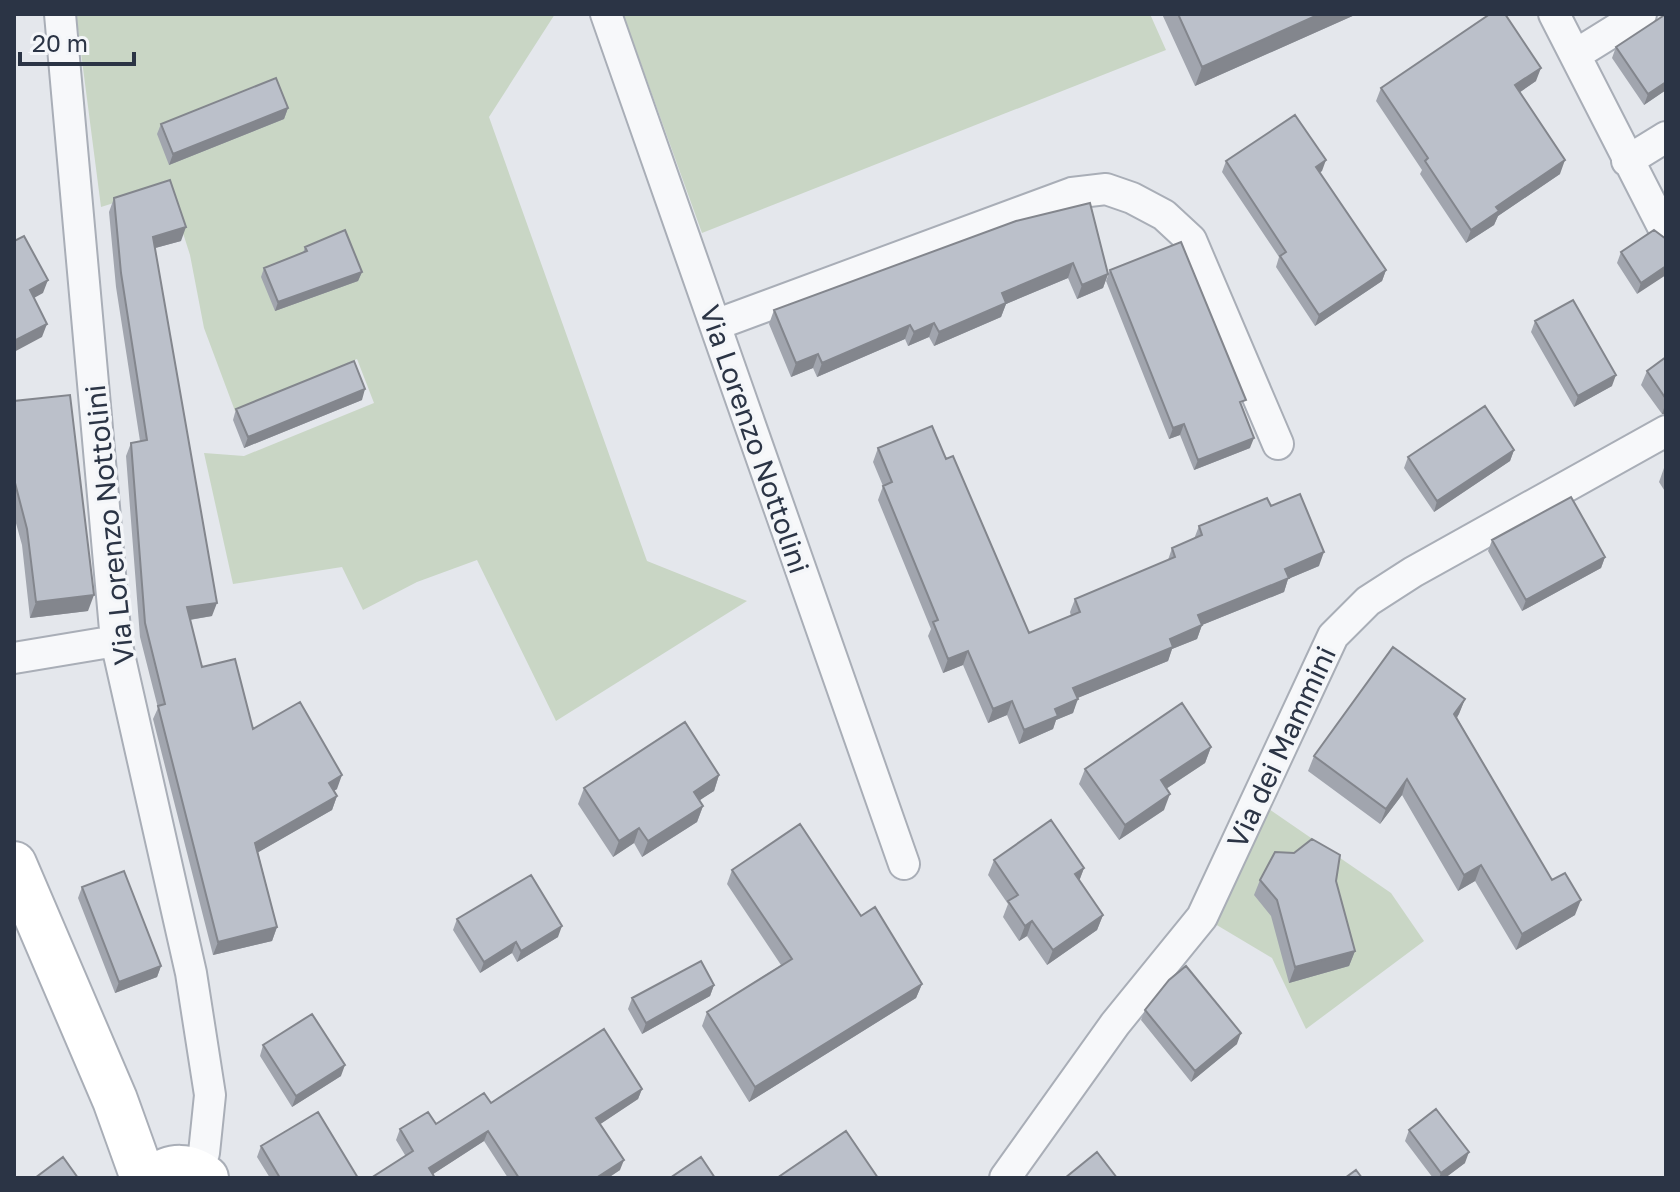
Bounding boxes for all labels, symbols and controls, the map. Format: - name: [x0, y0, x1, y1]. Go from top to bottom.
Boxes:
- scale bar: [20, 16, 134, 66]
- text: 20 m: [32, 28, 88, 57]
- street label: Via Lorenzo Nottolini: [694, 300, 816, 578]
- street label: Via Lorenzo Nottolini: [78, 383, 140, 667]
- street label: Via dei Mammini: [1220, 641, 1342, 853]

